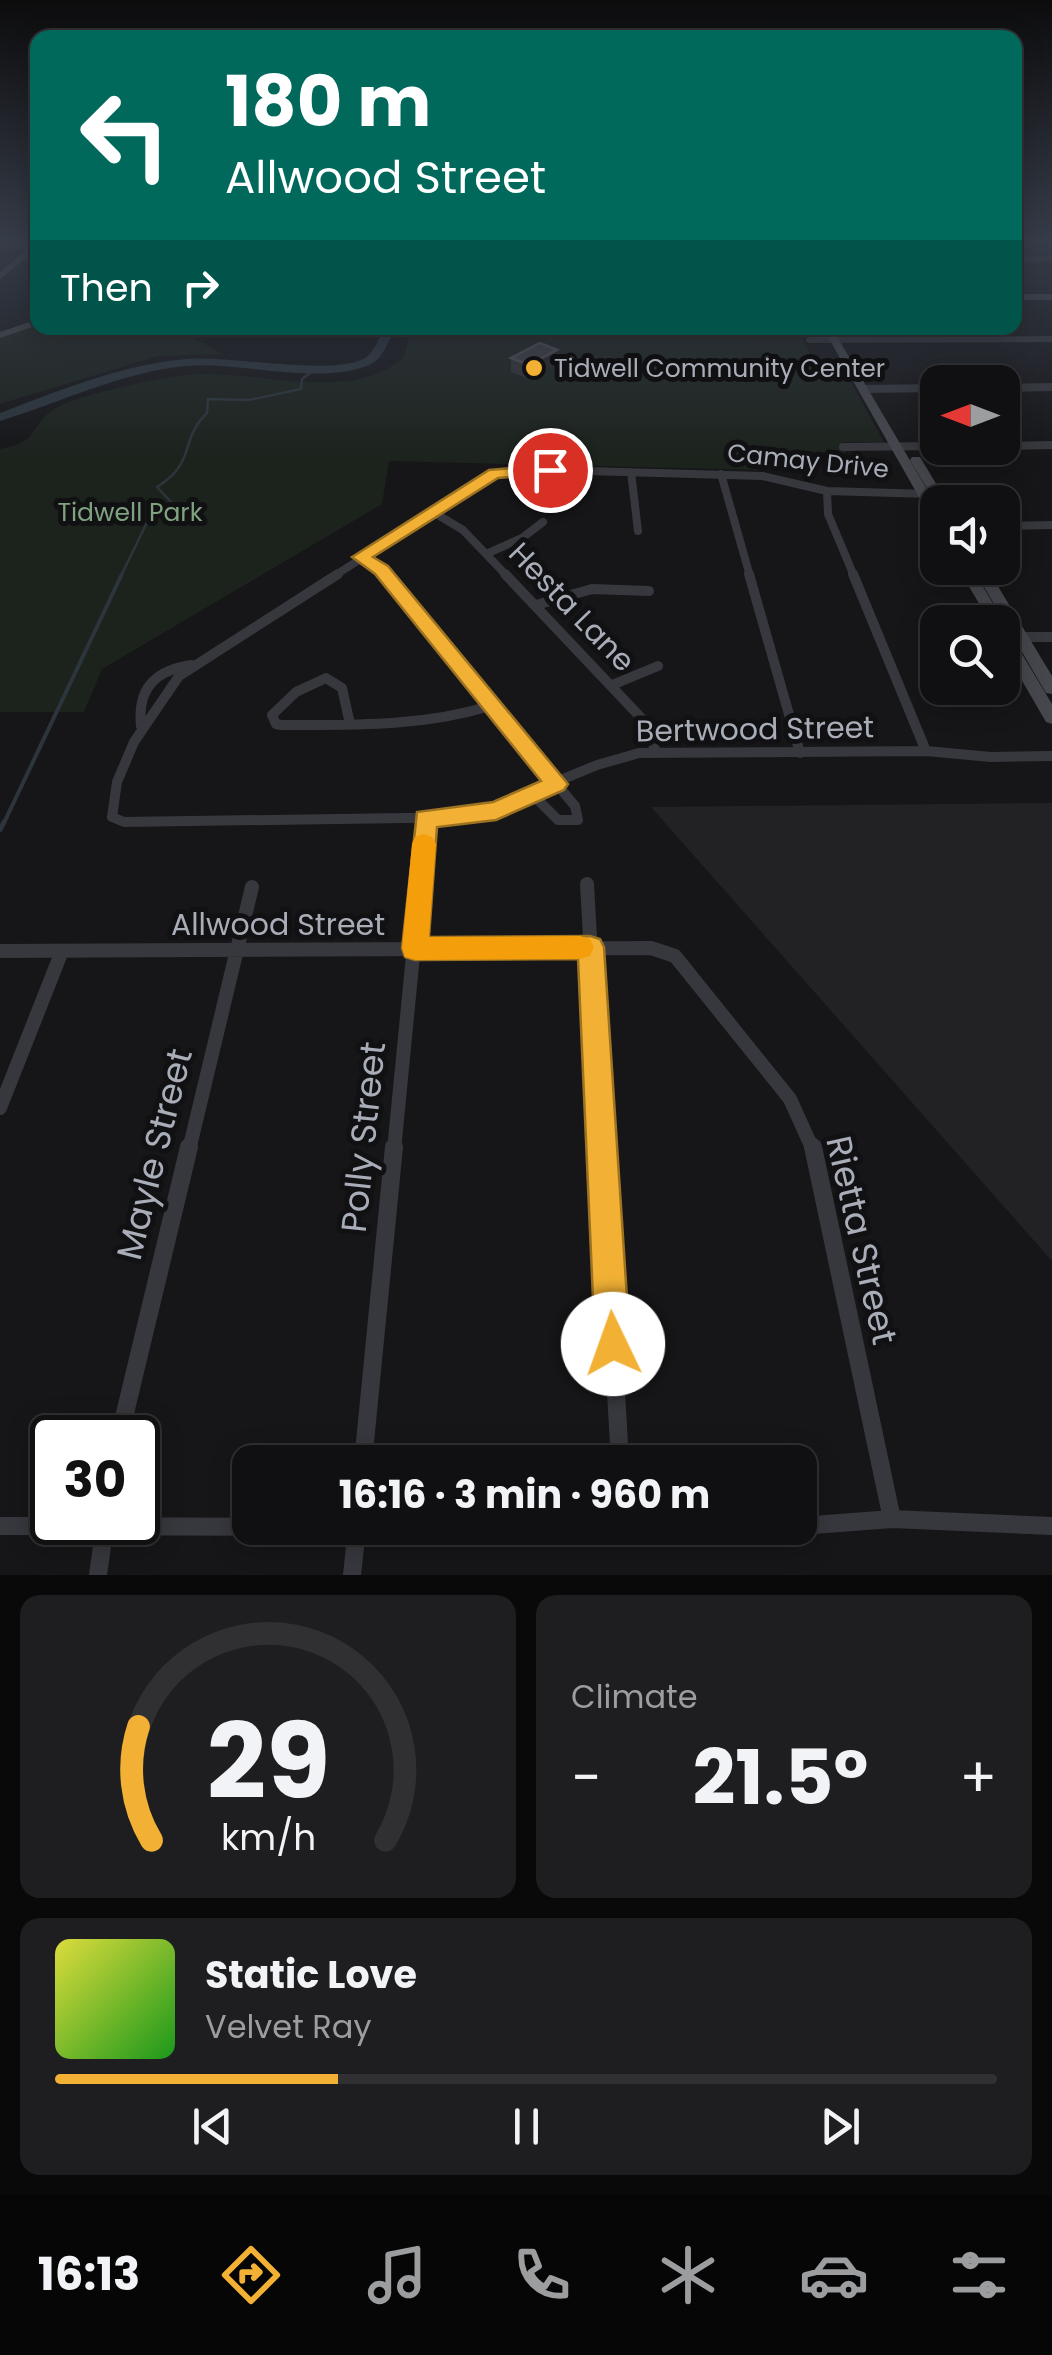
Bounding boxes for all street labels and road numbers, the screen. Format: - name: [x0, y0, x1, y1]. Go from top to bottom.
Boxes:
- street label: Camay Drive: [725, 435, 891, 487]
- street label: Hesta Lane: [499, 533, 645, 681]
- street label: Bertwood Street: [636, 705, 874, 753]
- street label: Allwood Street: [171, 903, 385, 946]
- street label: Polly Street: [329, 1039, 397, 1235]
- street label: Mayle Street: [104, 1043, 204, 1265]
- street label: Rietta Street: [814, 1131, 910, 1349]

